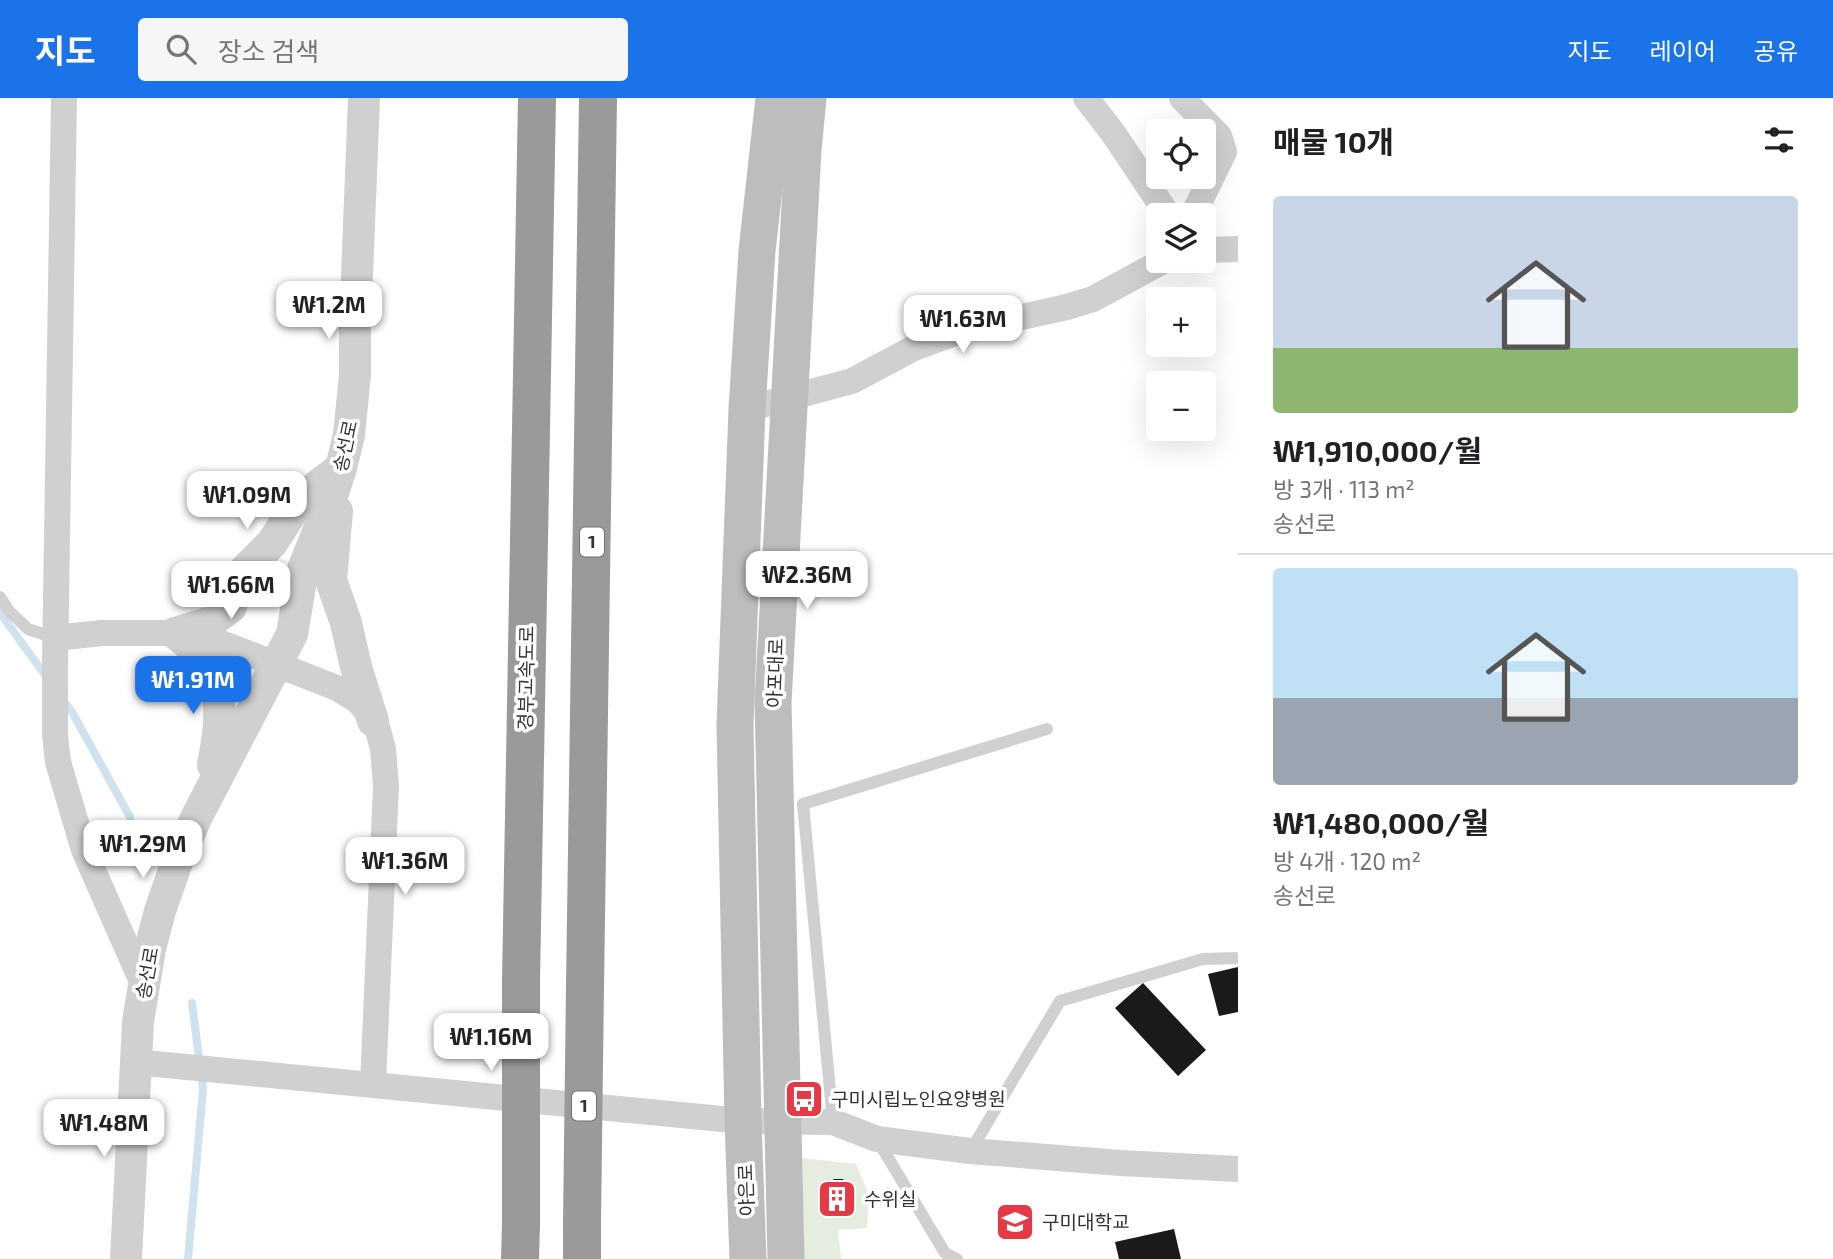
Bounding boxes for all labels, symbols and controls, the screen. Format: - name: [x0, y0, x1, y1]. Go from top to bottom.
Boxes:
- search box: [138, 18, 628, 81]
- text: 지도: [35, 30, 96, 70]
- icon: search: [162, 30, 200, 68]
- text: 장소 검색: [218, 35, 319, 66]
- text: 지도: [1567, 36, 1612, 65]
- text: 레이어: [1650, 36, 1716, 65]
- text: 공유: [1754, 36, 1798, 65]
- map controls: [1146, 119, 1216, 441]
- button: locate: [1146, 119, 1216, 189]
- icon: filters: [1760, 121, 1798, 159]
- text: 매물 10개: [1273, 123, 1394, 159]
- button: layers: [1146, 203, 1216, 273]
- icon: home: [1473, 242, 1599, 368]
- pin: ₩1.2M: [280, 282, 378, 341]
- button: +: [1146, 287, 1216, 357]
- text: ₩1.2M: [292, 290, 366, 318]
- pin: ₩1.63M: [906, 296, 1020, 355]
- text: ₩1.63M: [920, 304, 1006, 332]
- button: −: [1146, 371, 1216, 441]
- street label: 송선로: [328, 418, 361, 474]
- text: ₩1,910,000/월: [1273, 432, 1482, 468]
- pin: ₩1.09M: [190, 472, 304, 531]
- text: 방 3개 · 113 m²: [1273, 475, 1415, 503]
- text: ₩1.09M: [203, 480, 291, 508]
- text: 송선로: [1273, 509, 1336, 537]
- road number: 1: [580, 528, 604, 556]
- pin: ₩2.36M: [750, 552, 864, 611]
- text: ₩2.36M: [762, 560, 852, 588]
- pin: ₩1.66M: [174, 561, 288, 621]
- text: ₩1.66M: [187, 570, 275, 598]
- icon: home: [1473, 614, 1599, 740]
- street label: 경부고속도로: [513, 625, 538, 731]
- street label: 아포대로: [762, 638, 787, 708]
- pin: ₩1.91M: [136, 656, 250, 716]
- text: ₩1.91M: [151, 665, 235, 693]
- text: ₩1,480,000/월: [1273, 804, 1489, 840]
- pin: ₩1.29M: [86, 820, 200, 880]
- text: ₩1.29M: [99, 829, 187, 857]
- pin: ₩1.36M: [348, 838, 462, 897]
- text: ₩1.36M: [362, 846, 448, 874]
- text: 방 4개 · 120 m²: [1273, 847, 1421, 875]
- text: 송선로: [1273, 881, 1336, 909]
- street label: 송선로: [131, 945, 162, 1001]
- pin: ₩1.16M: [434, 1014, 548, 1073]
- text: ₩1.16M: [450, 1022, 532, 1050]
- bus stop icon: 구미시립노인요양병원: [783, 1078, 825, 1120]
- place label: 구미시립노인요양병원: [831, 1087, 1006, 1110]
- road number: 1: [572, 1091, 596, 1121]
- pin: ₩1.48M: [47, 1100, 161, 1159]
- text: ₩1.48M: [59, 1108, 149, 1136]
- street label: 야은로: [733, 1163, 758, 1217]
- building icon: 수위실: [816, 1178, 858, 1220]
- place label: 수위실: [864, 1187, 916, 1210]
- school or university icon: 구미대학교: [994, 1201, 1036, 1243]
- place label: 구미대학교: [1042, 1210, 1129, 1233]

